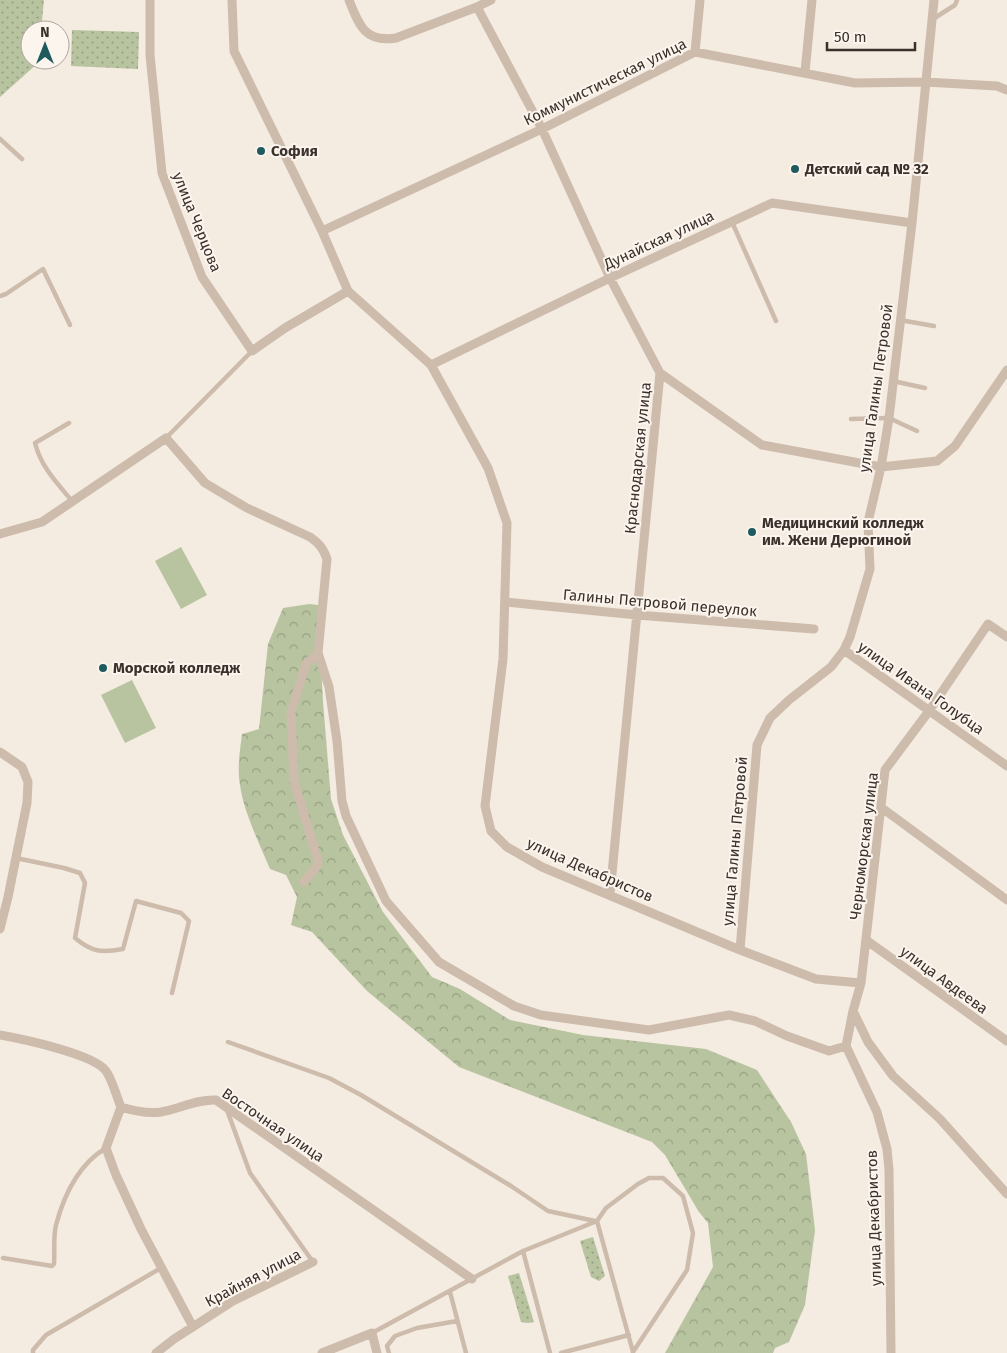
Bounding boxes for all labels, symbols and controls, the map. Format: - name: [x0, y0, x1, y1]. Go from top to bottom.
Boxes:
- north arrow: [20, 20, 70, 70]
- scale bar: [827, 20, 914, 52]
- text: N: [40, 24, 50, 41]
- text: 50 m: [834, 28, 867, 46]
- street label: Коммунистическая улица: [521, 35, 689, 129]
- place label: София: [271, 142, 318, 160]
- marker: София: [255, 145, 267, 157]
- place label: Детский сад № 32: [804, 160, 929, 178]
- marker: Детский сад № 32: [789, 163, 801, 175]
- street label: улица Черцова: [169, 170, 225, 274]
- street label: Дунайская улица: [600, 207, 717, 274]
- street label: улица Галины Петровой: [855, 303, 897, 473]
- street label: Краснодарская улица: [621, 381, 655, 535]
- place label: Медицинский колледж им. Жени Дерюгиной: [762, 514, 925, 549]
- marker: Медицинский колледж им. Жени Дерюгиной: [746, 526, 758, 538]
- street label: Галины Петровой переулок: [562, 586, 758, 620]
- street label: улица Ивана Голубца: [854, 638, 988, 738]
- place label: Морской колледж: [113, 659, 241, 677]
- marker: Морской колледж: [97, 662, 109, 674]
- street label: улица Галины Петровой: [719, 755, 751, 927]
- street label: Черноморская улица: [846, 771, 882, 921]
- street label: улица Декабристов: [524, 834, 656, 906]
- street label: улица Авдеева: [897, 942, 991, 1018]
- street label: Восточная улица: [218, 1084, 328, 1166]
- street label: улица Декабристов: [863, 1150, 885, 1286]
- street label: Крайняя улица: [202, 1245, 304, 1311]

